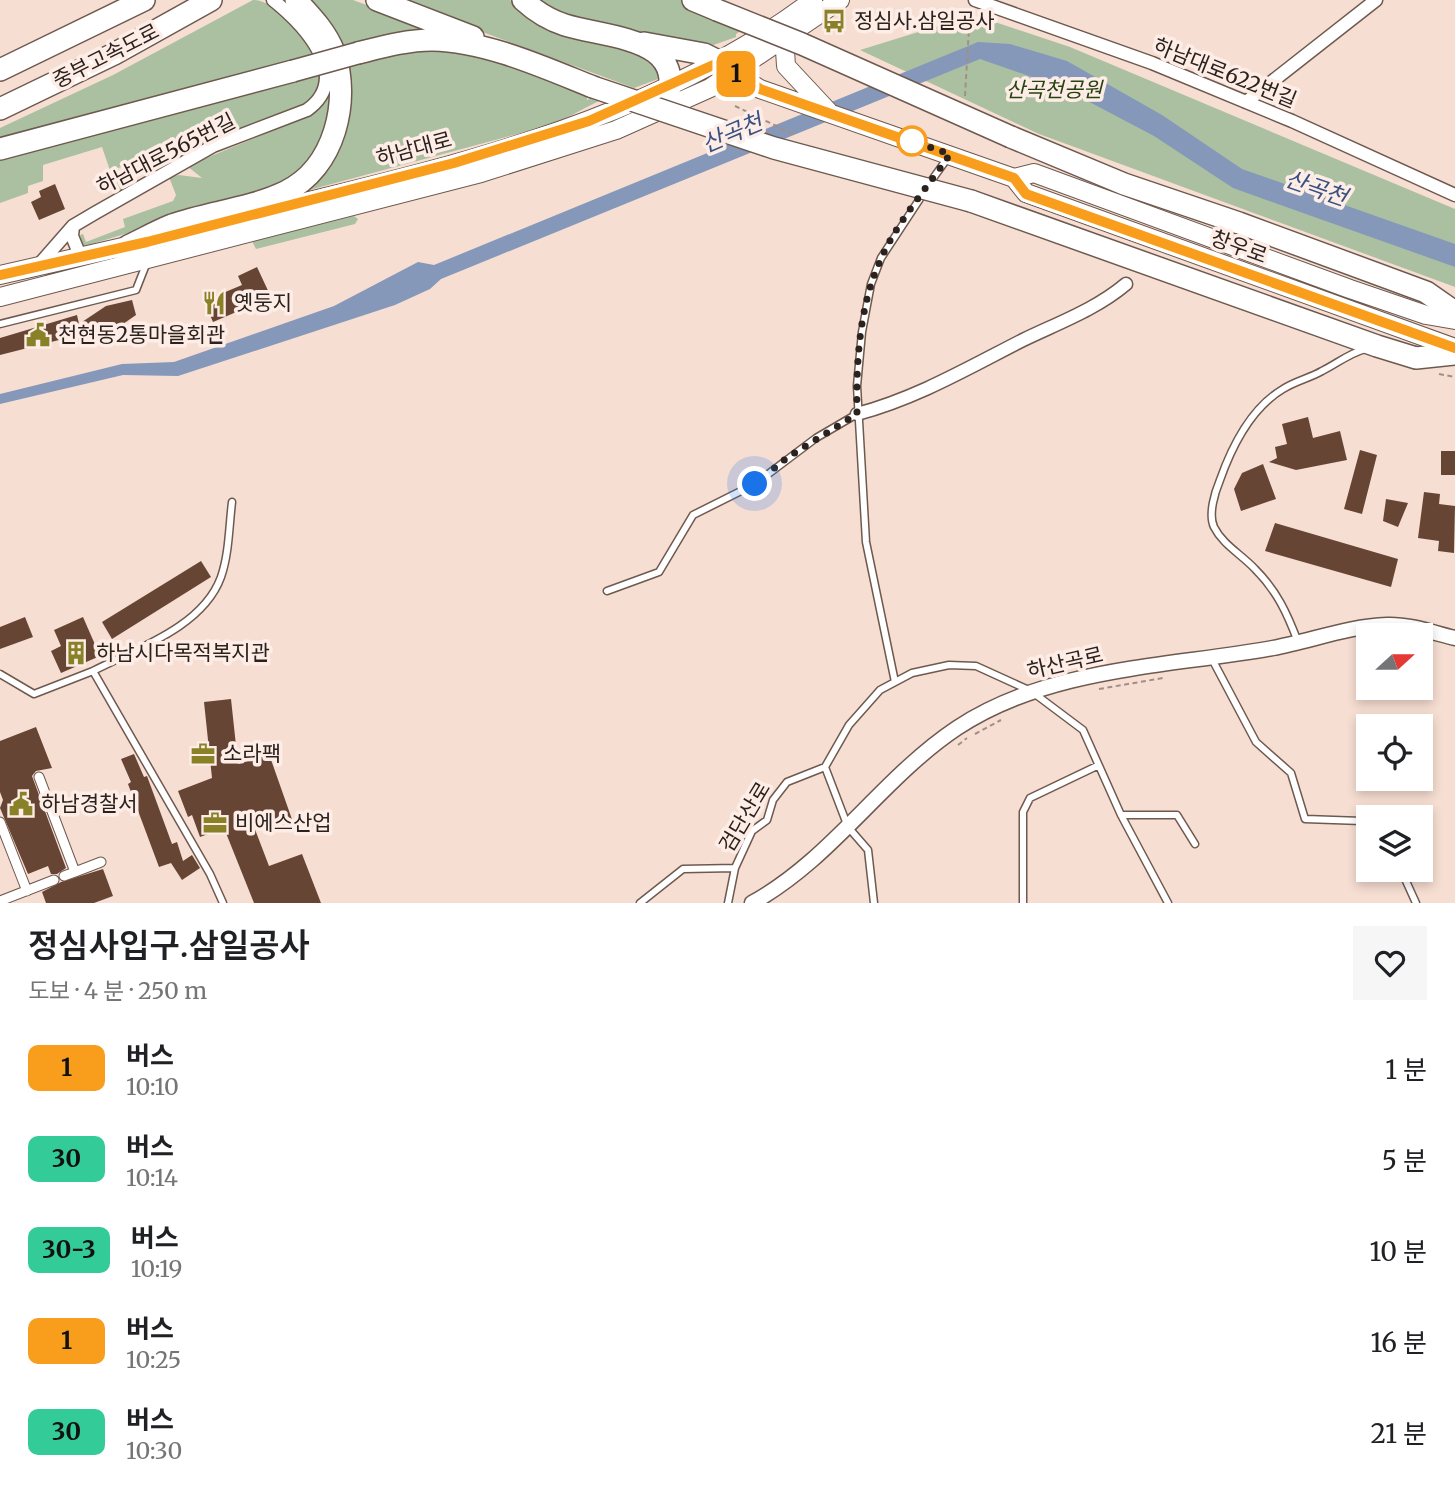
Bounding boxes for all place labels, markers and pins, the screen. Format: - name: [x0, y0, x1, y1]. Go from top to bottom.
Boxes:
- bus stop icon: 정심사.삼일공사: [820, 7, 848, 35]
- place label: 정심사.삼일공사: [854, 7, 995, 34]
- unlabelled marker: [897, 126, 927, 156]
- restaurant icon: 옛둥지: [200, 289, 228, 317]
- place label: 옛둥지: [234, 289, 292, 316]
- public building icon: 천현동2통마을회관: [24, 321, 52, 349]
- place label: 천현동2통마을회관: [58, 321, 225, 348]
- building icon: 하남시다목적복지관: [62, 639, 90, 667]
- place label: 하남시다목적복지관: [96, 639, 270, 666]
- office icon: 소라팩: [189, 740, 217, 768]
- place label: 소라팩: [223, 740, 281, 767]
- public building icon: 하남경찰서: [7, 790, 35, 818]
- place label: 하남경찰서: [41, 790, 138, 817]
- office icon: 비에스산업: [201, 809, 229, 837]
- place label: 비에스산업: [235, 809, 332, 836]

